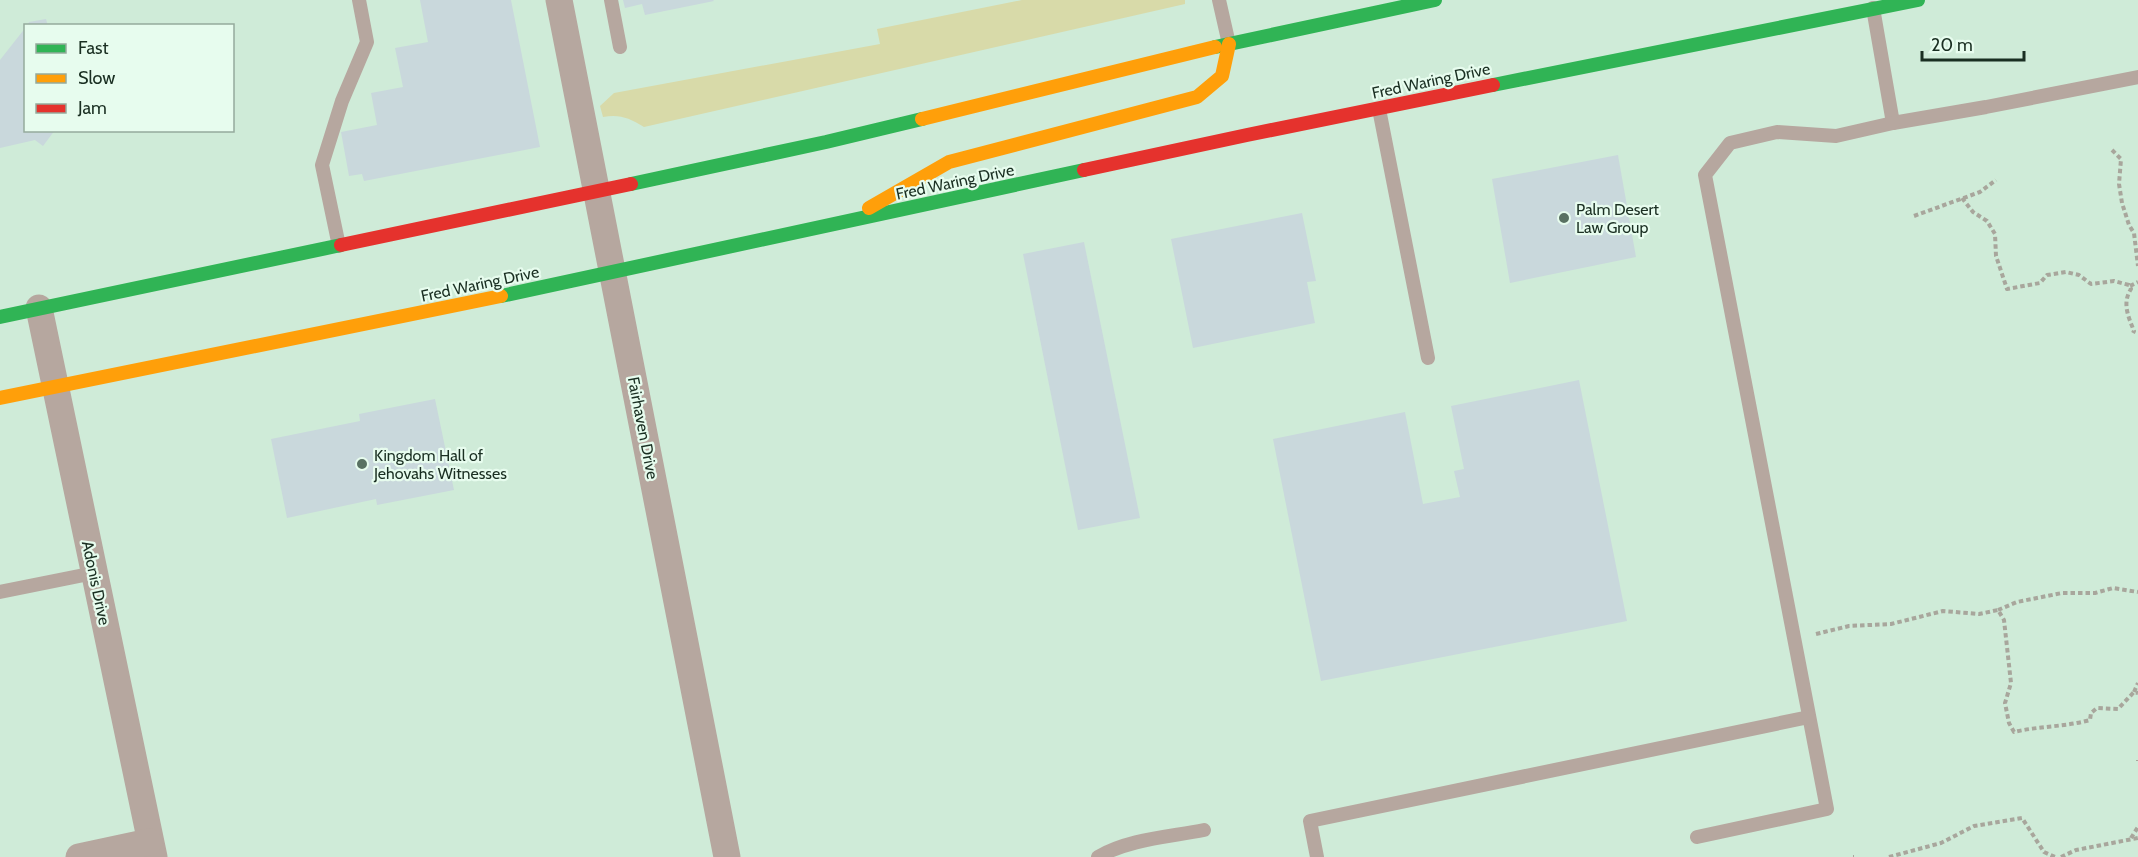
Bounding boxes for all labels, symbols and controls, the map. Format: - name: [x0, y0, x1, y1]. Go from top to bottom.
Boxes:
- legend: [24, 24, 234, 132]
- scale bar: [1922, 24, 2024, 62]
- text: 20 m: [1931, 34, 1973, 56]
- text: Fast: [78, 37, 109, 59]
- street label: Fred Waring Drive: [1370, 59, 1492, 103]
- text: Slow: [78, 67, 115, 89]
- text: Jam: [77, 97, 107, 119]
- street label: Fred Waring Drive: [894, 160, 1016, 204]
- place label: Palm Desert Law Group: [1576, 200, 1660, 237]
- marker: Palm Desert Law Group: [1557, 211, 1571, 225]
- street label: Fred Waring Drive: [419, 262, 541, 306]
- street label: Fairhaven Drive: [624, 375, 662, 481]
- place label: Kingdom Hall of Jehovahs Witnesses: [373, 446, 507, 483]
- marker: Kingdom Hall of Jehovahs Witnesses: [355, 457, 369, 471]
- street label: Adonis Drive: [78, 539, 114, 627]

